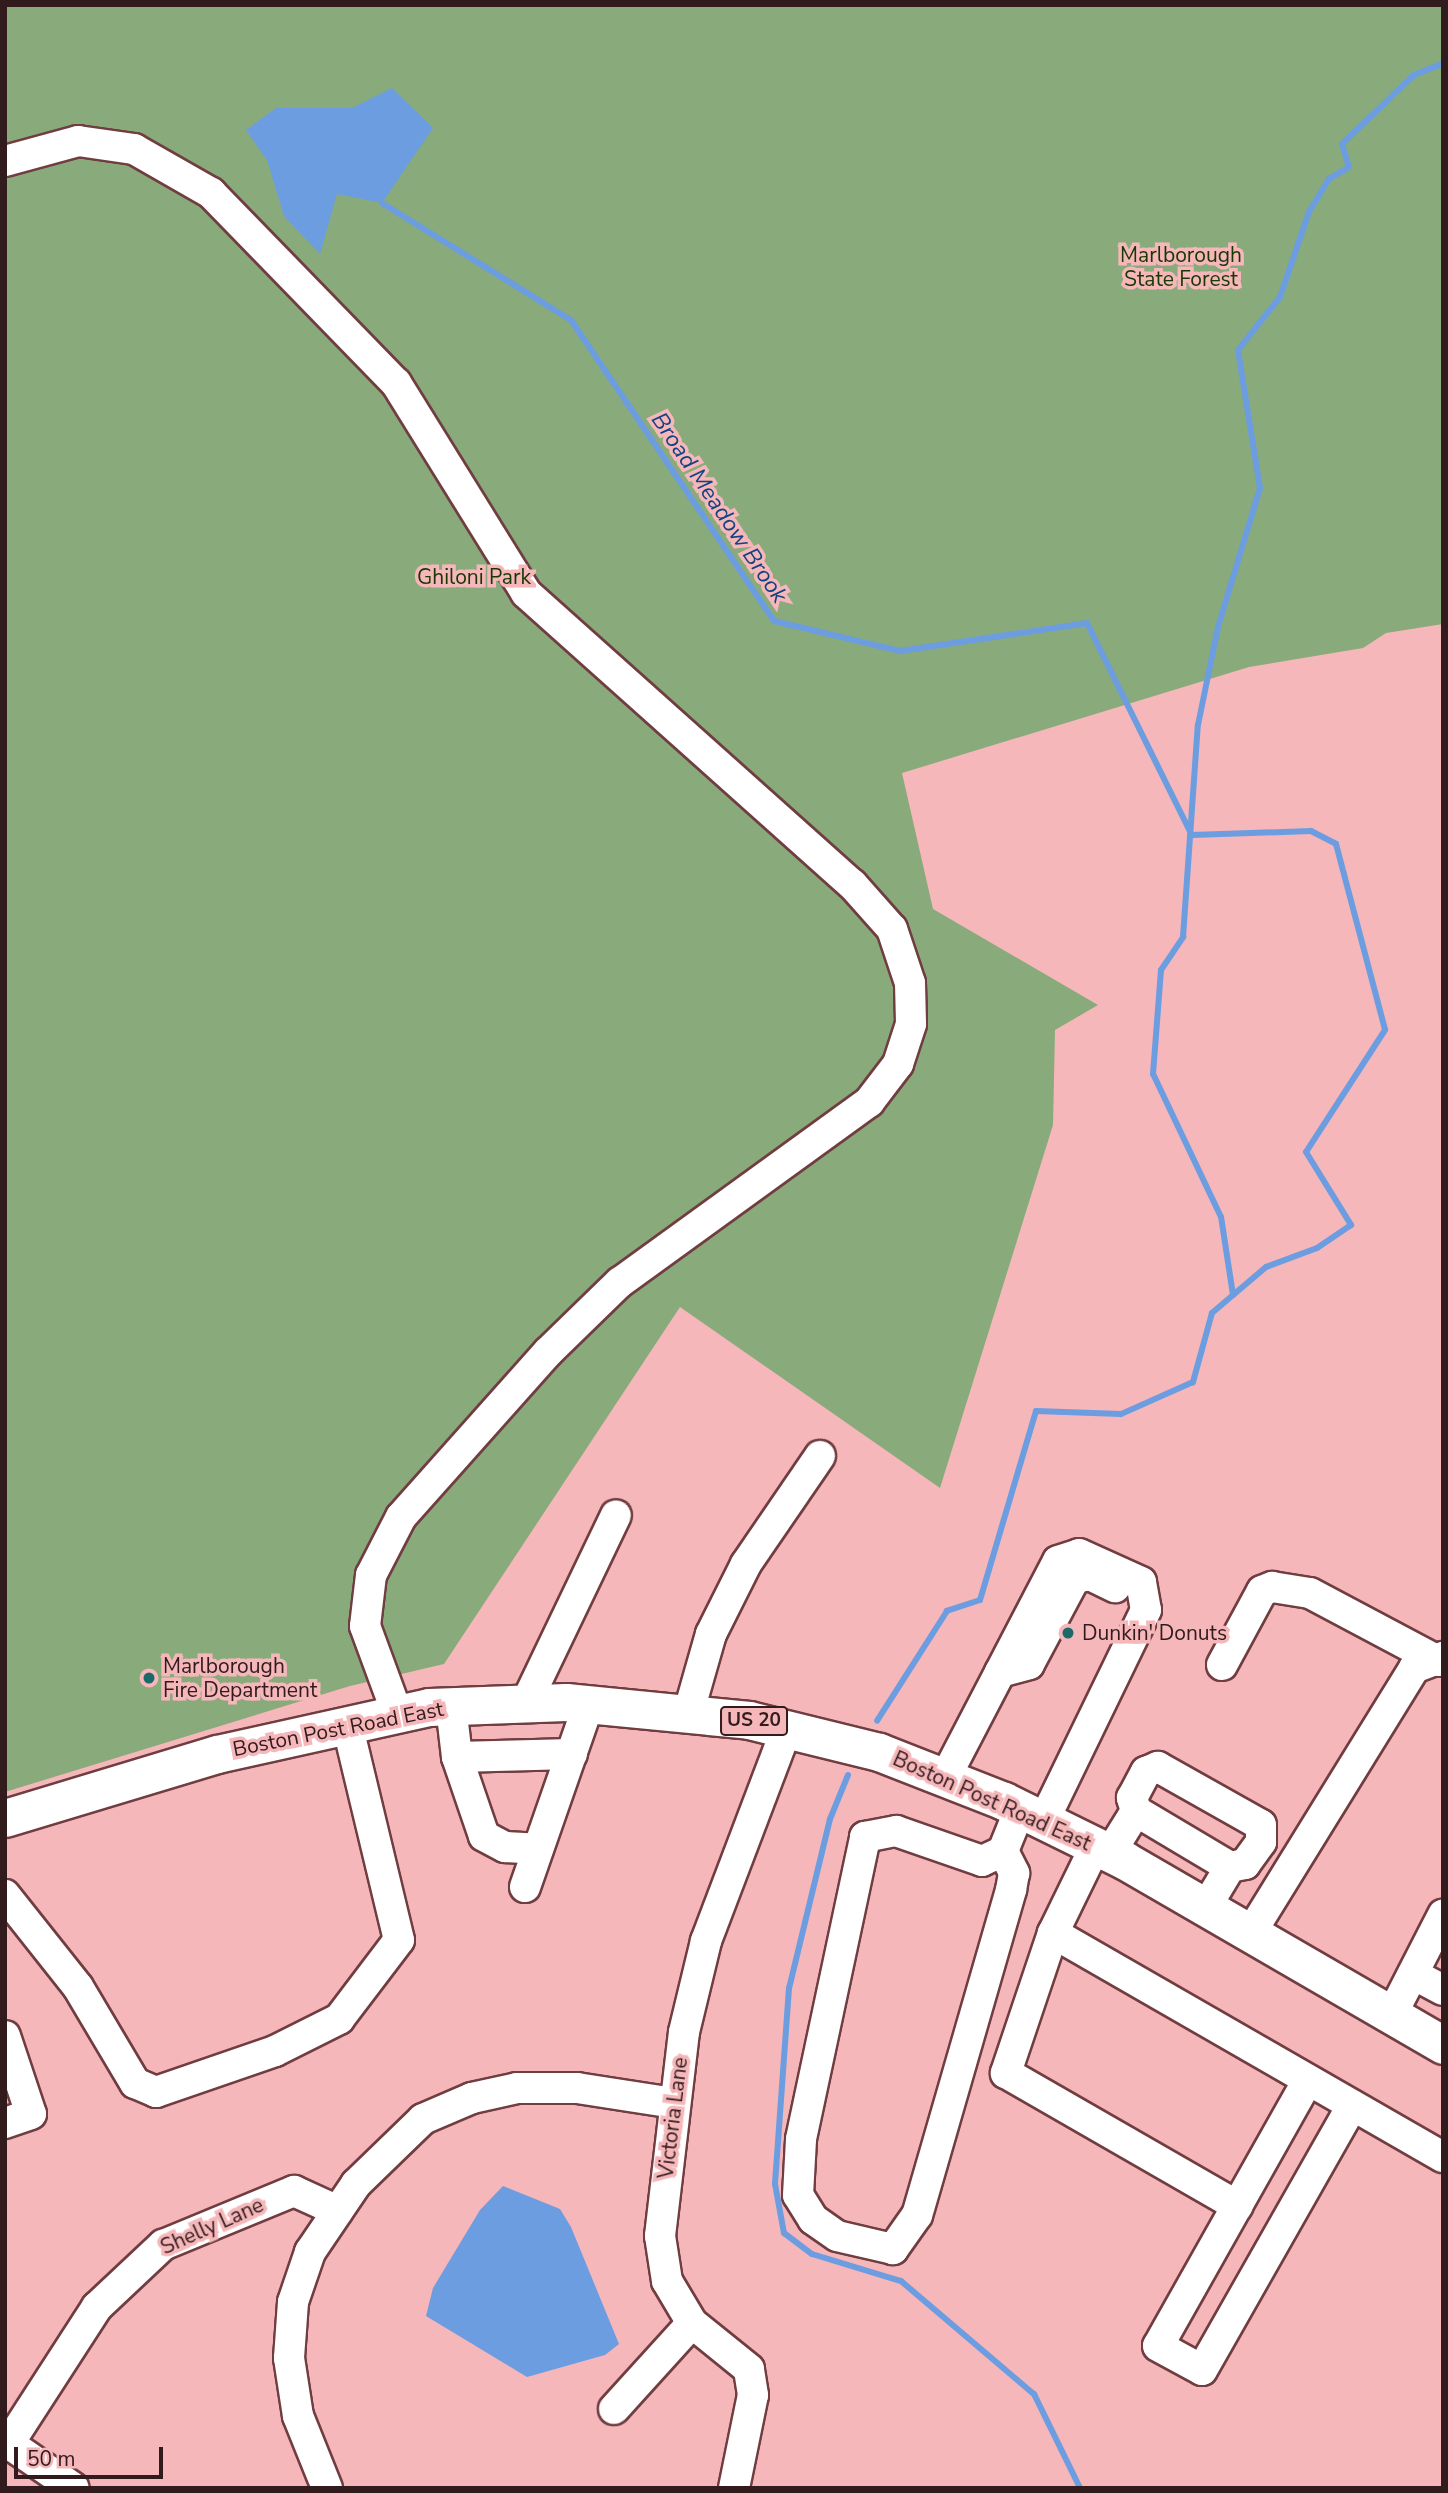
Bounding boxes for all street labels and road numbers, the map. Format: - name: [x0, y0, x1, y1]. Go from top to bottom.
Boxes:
- street label: Boston Post Road East: [230, 1696, 446, 1762]
- road number: US 20: [719, 1706, 789, 1736]
- street label: Boston Post Road East: [889, 1746, 1095, 1856]
- street label: Victoria Lane: [653, 2056, 693, 2180]
- street label: Shelly Lane: [157, 2192, 267, 2260]

